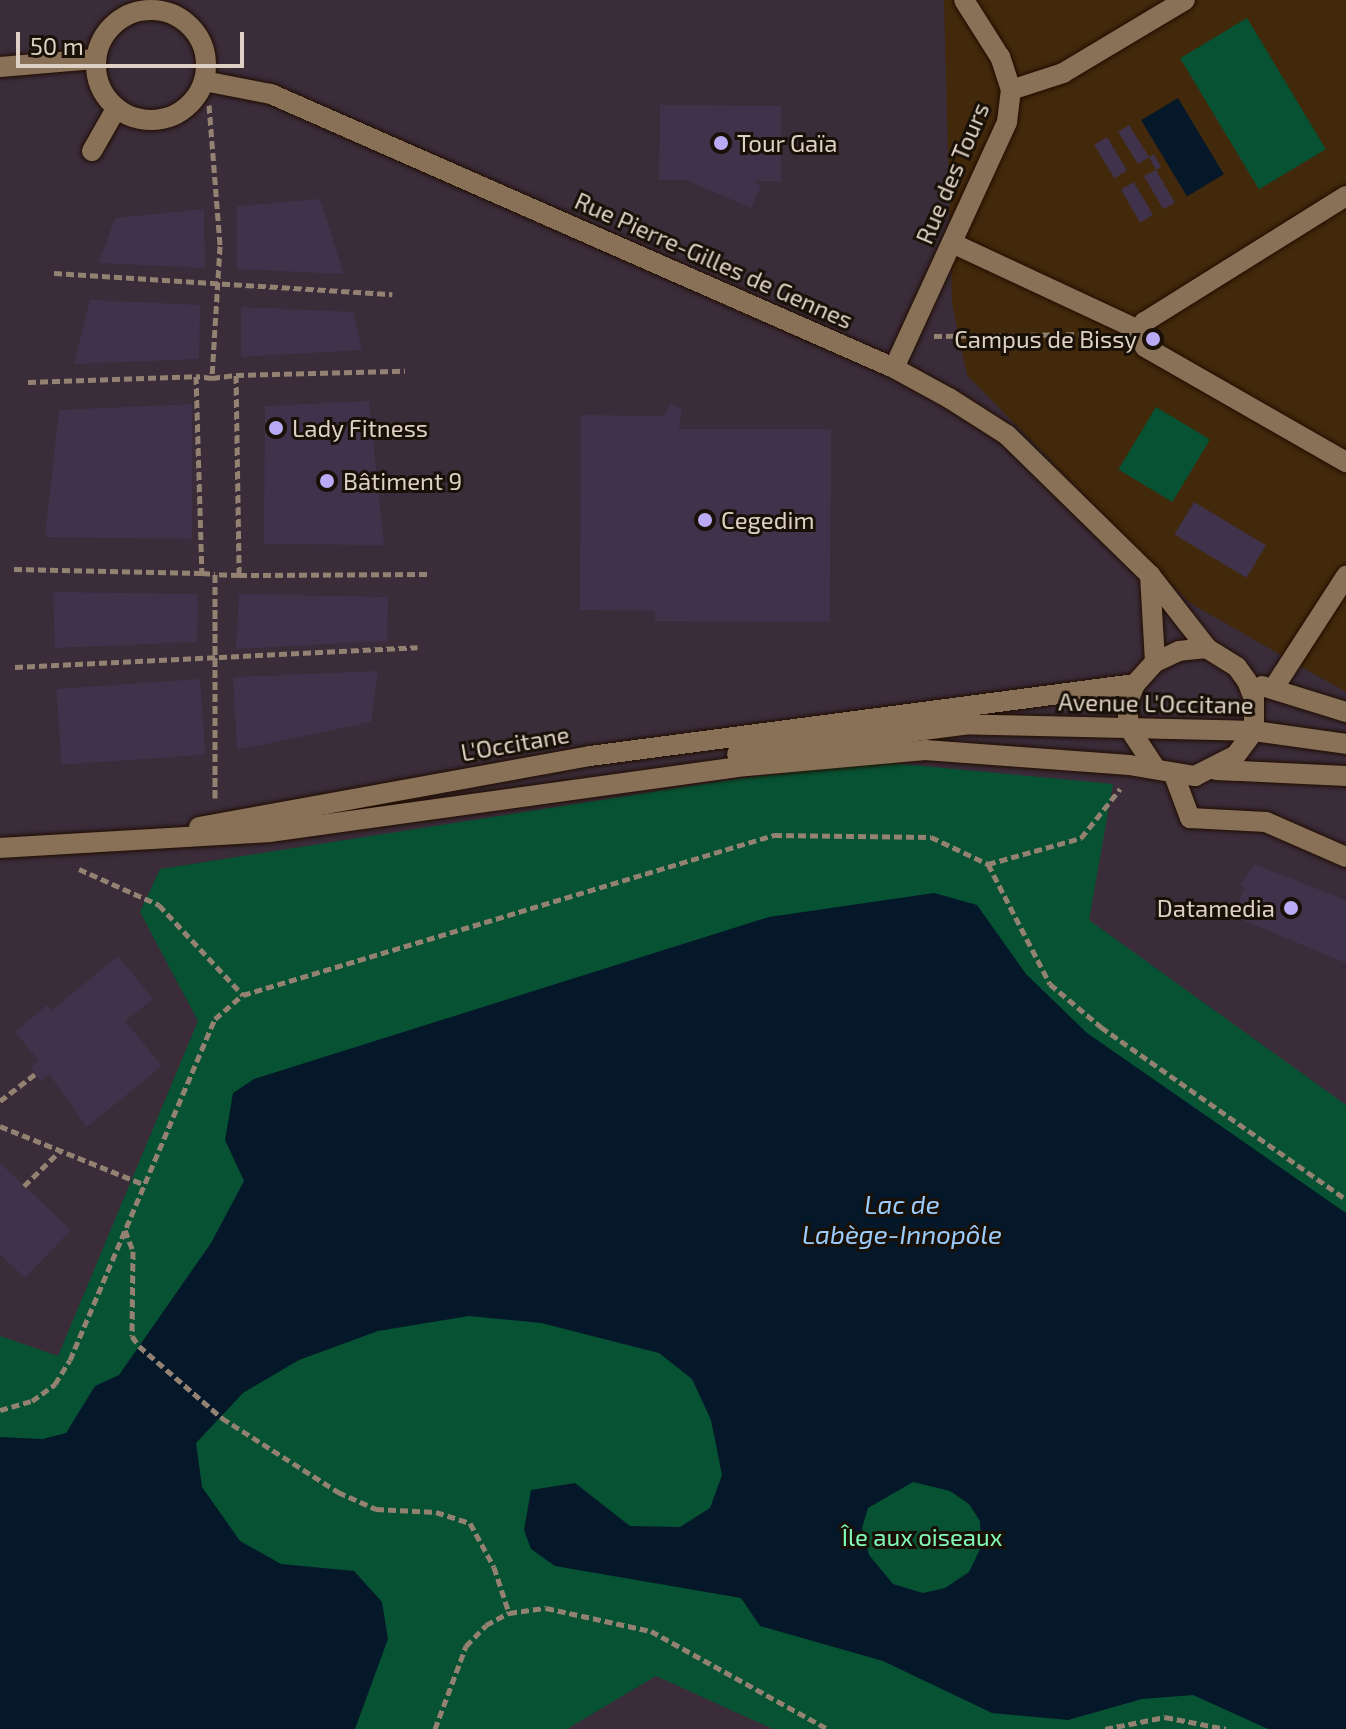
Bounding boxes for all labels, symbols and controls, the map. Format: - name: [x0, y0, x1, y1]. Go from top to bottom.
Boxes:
- scale bar: [20, 16, 248, 66]
- text: 50 m: [30, 31, 84, 60]
- street label: Rue des Tours: [909, 98, 995, 248]
- place label: Tour Gaïa: [737, 129, 838, 157]
- marker: Tour Gaïa: [712, 134, 730, 152]
- street label: Rue Pierre-Gilles de Gennes: [571, 186, 857, 334]
- place label: Campus de Bissy: [954, 325, 1137, 353]
- marker: Campus de Bissy: [1144, 330, 1162, 348]
- place label: Lady Fitness: [292, 414, 429, 442]
- marker: Lady Fitness: [267, 419, 285, 437]
- place label: Bâtiment 9: [343, 467, 462, 495]
- marker: Bâtiment 9: [318, 472, 336, 490]
- place label: Cegedim: [721, 506, 814, 534]
- marker: Cegedim: [696, 511, 714, 529]
- street label: Avenue L'Occitane: [1058, 687, 1254, 719]
- street label: L'Occitane: [458, 719, 572, 767]
- place label: Datamedia: [1157, 894, 1275, 922]
- marker: Datamedia: [1282, 899, 1300, 917]
- water label: Lac de Labège-Innopôle: [802, 1188, 1002, 1250]
- park label: Île aux oiseaux: [842, 1523, 1002, 1551]

